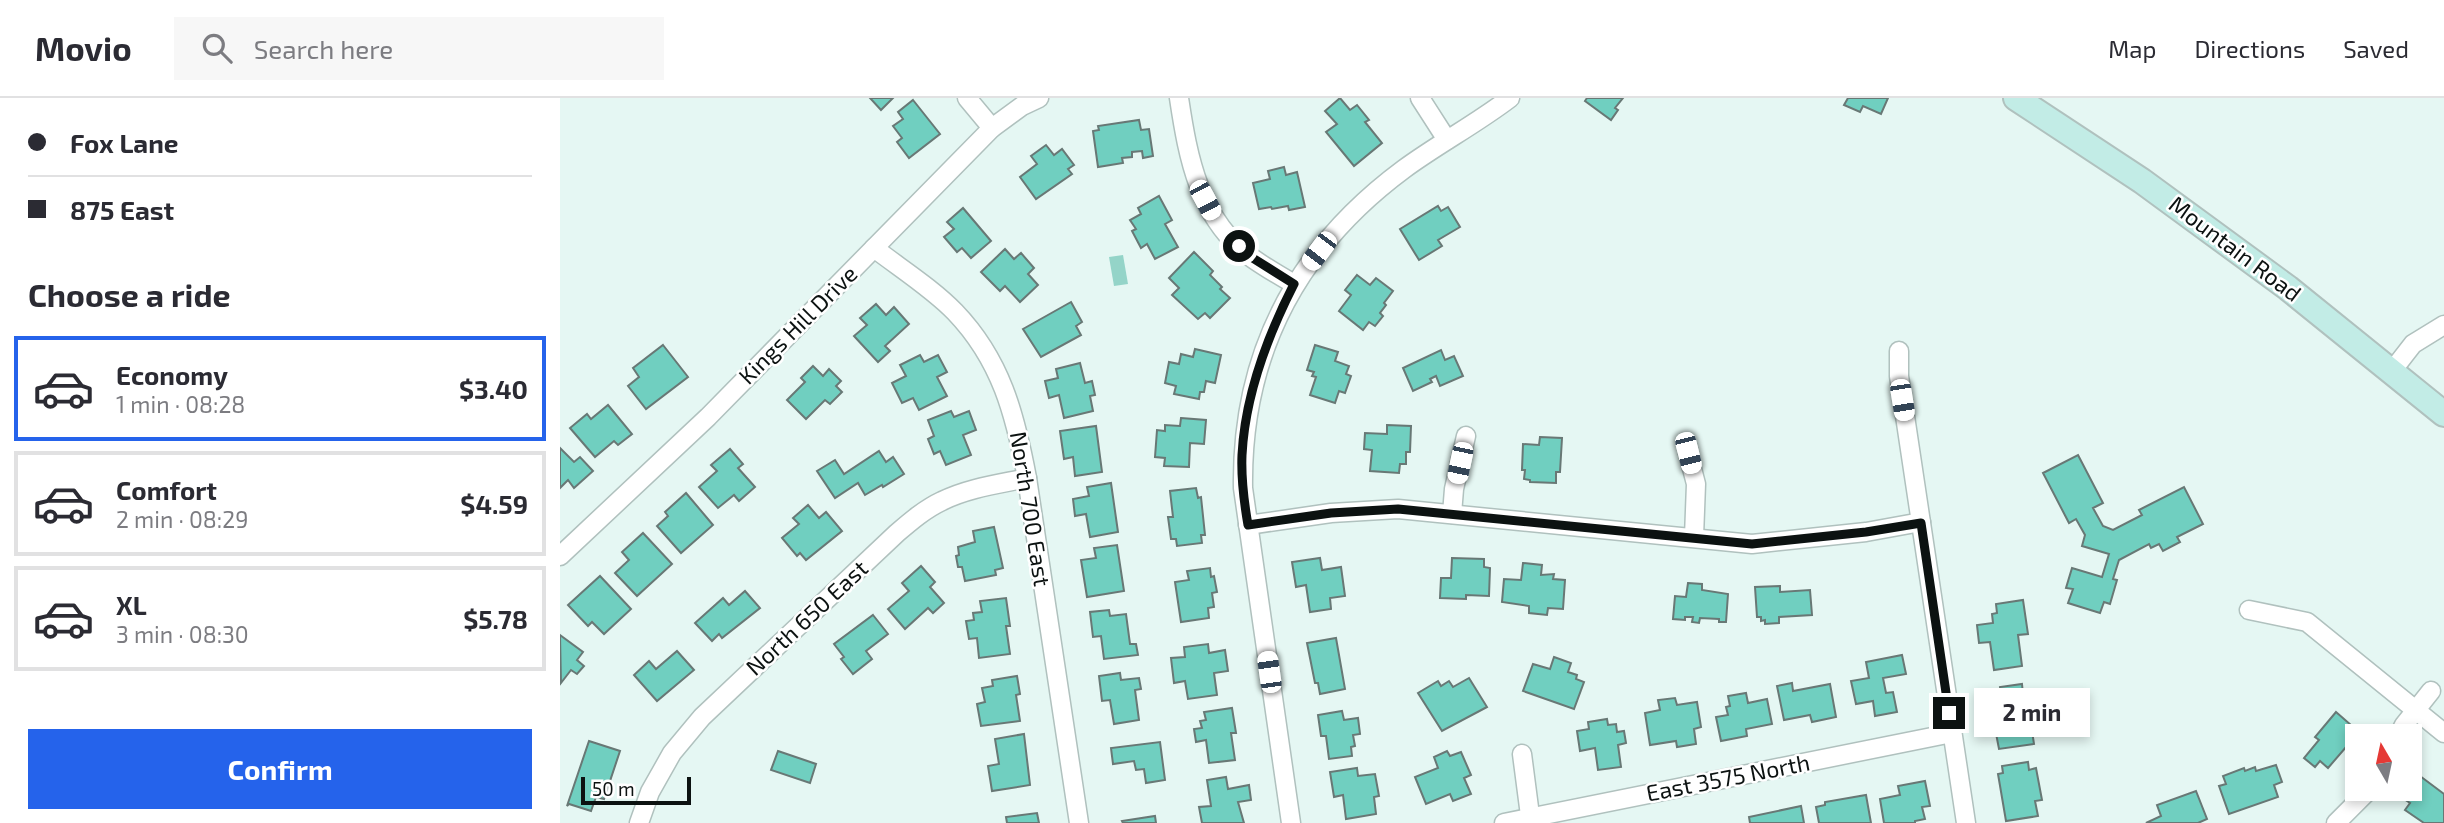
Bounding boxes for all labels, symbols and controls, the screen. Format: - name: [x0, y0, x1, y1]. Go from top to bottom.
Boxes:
- search box: [174, 17, 664, 80]
- text: Movio: [35, 28, 132, 68]
- icon: search: [198, 29, 236, 67]
- text: Search here: [254, 33, 393, 64]
- text: Map: [2108, 34, 2156, 63]
- text: Directions: [2194, 34, 2305, 63]
- text: Saved: [2343, 34, 2409, 63]
- text: Fox Lane: [70, 127, 178, 158]
- car: [1186, 177, 1225, 223]
- street label: Mountain Road: [2164, 189, 2307, 307]
- text: 875 East: [70, 194, 174, 225]
- car: [1298, 228, 1341, 274]
- route start: [1223, 230, 1255, 262]
- street label: Kings Hill Drive: [732, 259, 862, 389]
- text: Choose a ride: [28, 275, 231, 313]
- icon: car: [32, 357, 95, 420]
- text: Economy: [116, 359, 228, 390]
- text: $3.40: [459, 373, 528, 404]
- car: [1889, 378, 1916, 422]
- text: 1 min · 08:28: [116, 390, 245, 418]
- street label: North 700 East: [1005, 429, 1057, 588]
- car: [1673, 430, 1704, 476]
- car: [1446, 440, 1475, 486]
- icon: car: [32, 472, 95, 535]
- text: Comfort: [116, 474, 217, 505]
- text: $4.59: [460, 488, 528, 519]
- text: 2 min · 08:29: [116, 505, 248, 533]
- street label: North 650 East: [740, 554, 873, 681]
- icon: car: [32, 587, 95, 650]
- text: XL: [116, 589, 147, 620]
- text: $5.78: [463, 603, 528, 634]
- text: 3 min · 08:30: [116, 620, 249, 648]
- car: [1256, 650, 1283, 694]
- callout: 2 min: [1974, 688, 2089, 738]
- route end: [1933, 697, 1965, 729]
- text: 2 min: [2003, 698, 2061, 726]
- north arrow: [2345, 724, 2422, 802]
- map controls: [2345, 724, 2422, 801]
- button: Confirm: [28, 729, 532, 809]
- street label: East 3575 North: [1644, 747, 1812, 807]
- scale bar: [581, 774, 691, 806]
- text: 50 m: [592, 777, 635, 800]

